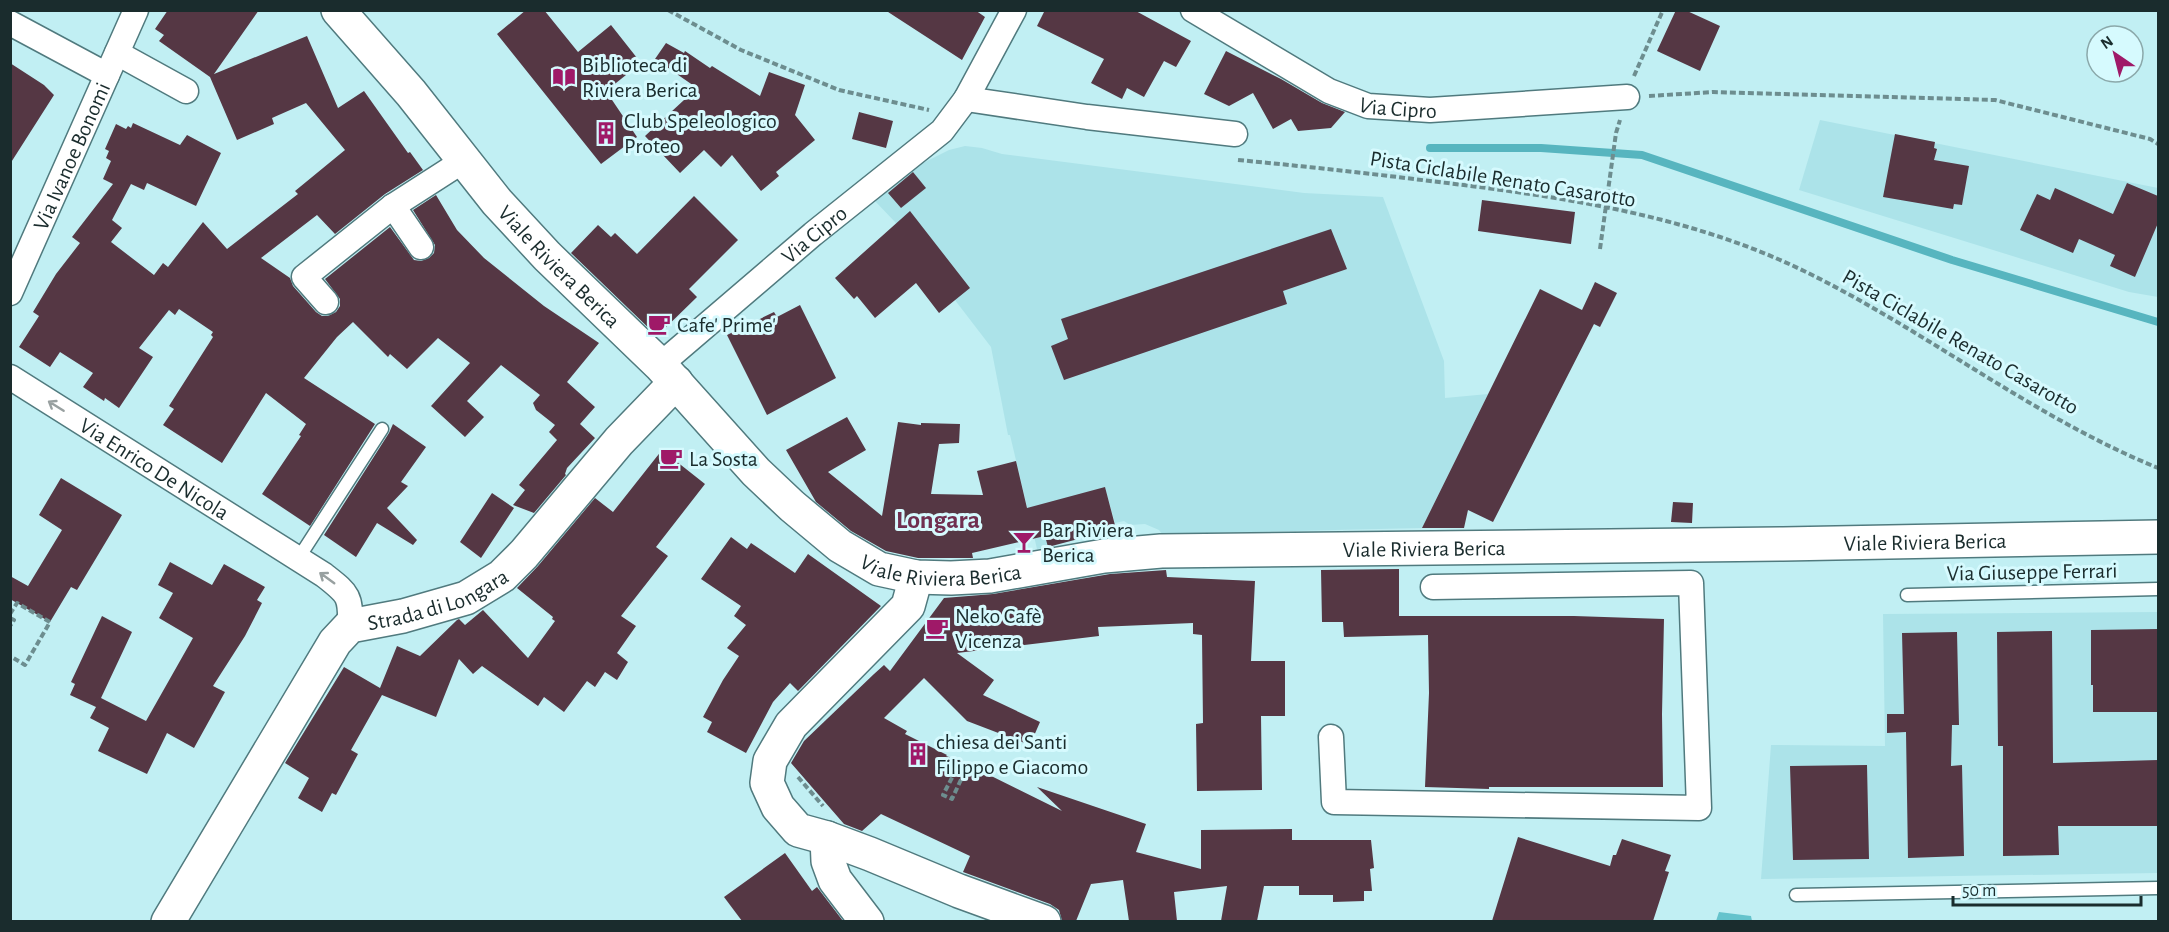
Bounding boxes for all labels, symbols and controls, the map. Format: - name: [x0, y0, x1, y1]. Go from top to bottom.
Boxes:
- north arrow: [2085, 24, 2145, 84]
- text: N: [2098, 33, 2116, 52]
- place label: Biblioteca di Riviera Berica: [582, 54, 698, 101]
- library icon: Biblioteca di Riviera Berica: [551, 64, 577, 90]
- street label: Via Ivanoe Bonomi: [30, 79, 114, 233]
- street label: Via Cipro: [1356, 94, 1437, 122]
- place label: Club Speleologico Proteo: [624, 110, 777, 157]
- building icon: Club Speleologico Proteo: [593, 120, 619, 146]
- street label: Pista Ciclabile Renato Casarotto: [1368, 147, 1637, 211]
- street label: Viale Riviera Berica: [494, 201, 624, 332]
- street label: Via Cipro: [778, 202, 851, 268]
- street label: Pista Ciclabile Renato Casarotto: [1839, 265, 2082, 419]
- cafe icon: Cafe' Prime': [646, 311, 672, 337]
- place label: Cafe' Prime': [677, 314, 776, 336]
- one-way arrow: [48, 399, 65, 412]
- street label: Via Enrico De Nicola: [76, 414, 233, 524]
- cafe icon: La Sosta: [658, 445, 684, 471]
- place label: La Sosta: [689, 448, 758, 470]
- district label: Longara: [896, 507, 980, 533]
- place label: Bar Riviera Berica: [1042, 519, 1134, 566]
- bar icon: Bar Riviera Berica: [1011, 529, 1037, 555]
- street label: Viale Riviera Berica: [1843, 530, 2007, 555]
- street label: Viale Riviera Berica: [1343, 537, 1506, 561]
- street label: Viale Riviera Berica: [856, 551, 1023, 590]
- street label: Via Giuseppe Ferrari: [1946, 560, 2118, 584]
- street label: Strada di Longara: [366, 565, 512, 634]
- one-way arrow: [320, 572, 336, 584]
- place label: Neko Cafè Vicenza: [955, 605, 1042, 652]
- cafe icon: Neko Cafè Vicenza: [924, 615, 950, 641]
- place label: chiesa dei Santi Filippo e Giacomo: [936, 731, 1088, 778]
- building icon: chiesa dei Santi Filippo e Giacomo: [905, 741, 931, 767]
- scale bar: [1953, 869, 2140, 907]
- text: 50 m: [1962, 882, 1996, 900]

